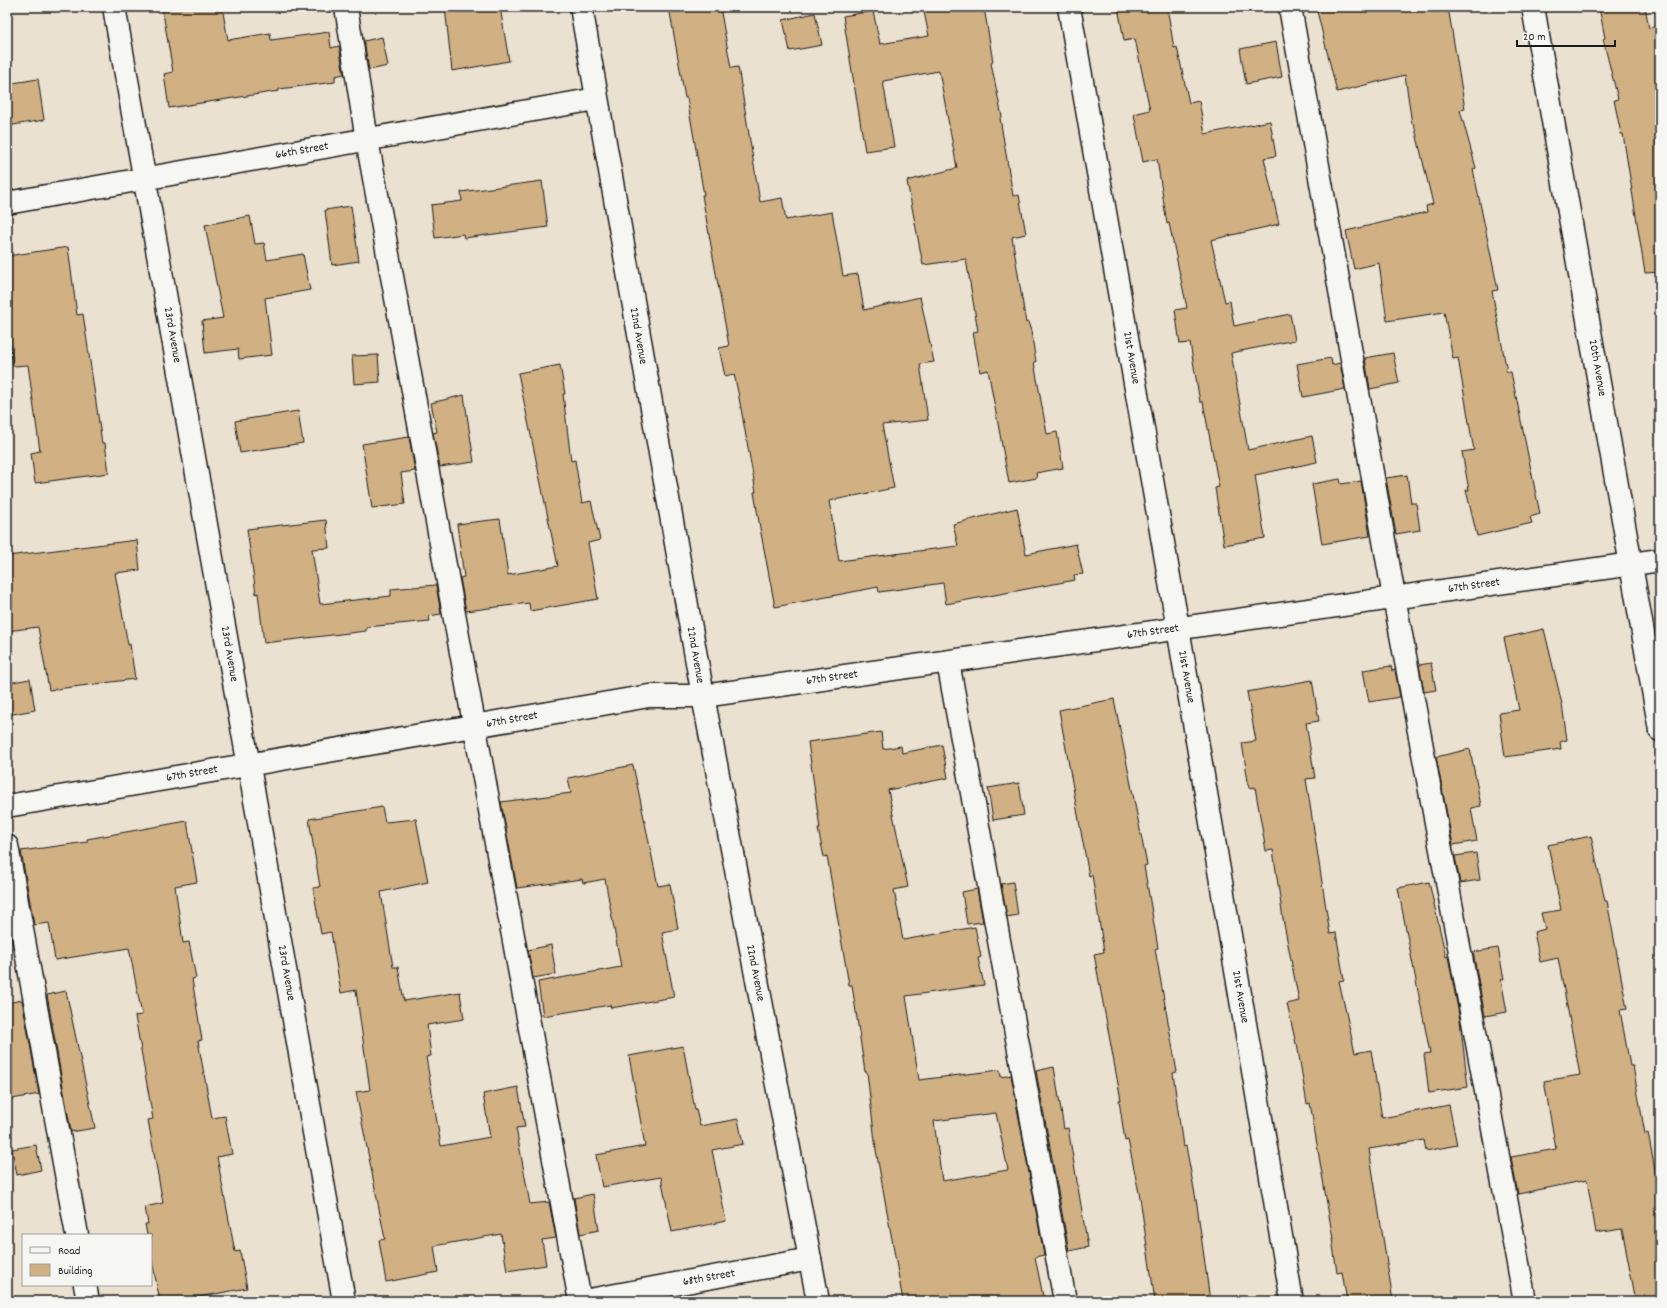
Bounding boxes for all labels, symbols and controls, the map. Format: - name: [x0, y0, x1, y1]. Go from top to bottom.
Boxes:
- scale bar: [1517, 22, 1615, 48]
- text: 20 m: [1523, 29, 1546, 46]
- street label: 66th Street: [274, 138, 330, 164]
- street label: 23rd Avenue: [159, 306, 185, 364]
- street label: 22nd Avenue: [625, 306, 651, 366]
- street label: 21st Avenue: [1118, 330, 1144, 386]
- street label: 20th Avenue: [1584, 338, 1610, 398]
- street label: 67th Street: [1447, 574, 1502, 598]
- street label: 67th Street: [1126, 620, 1181, 644]
- street label: 23rd Avenue: [216, 625, 242, 683]
- street label: 22nd Avenue: [682, 625, 708, 685]
- street label: 21st Avenue: [1173, 649, 1199, 705]
- street label: 67th Street: [805, 666, 860, 690]
- street label: 67th Street: [485, 707, 540, 733]
- street label: 67th Street: [165, 761, 220, 787]
- street label: 22nd Avenue: [741, 943, 769, 1003]
- street label: 23rd Avenue: [273, 944, 299, 1002]
- street label: 21st Avenue: [1227, 969, 1253, 1025]
- legend: [22, 1234, 152, 1286]
- text: Road: [58, 1243, 80, 1260]
- text: Building: [58, 1263, 93, 1280]
- street label: 68th Street: [682, 1265, 737, 1291]

